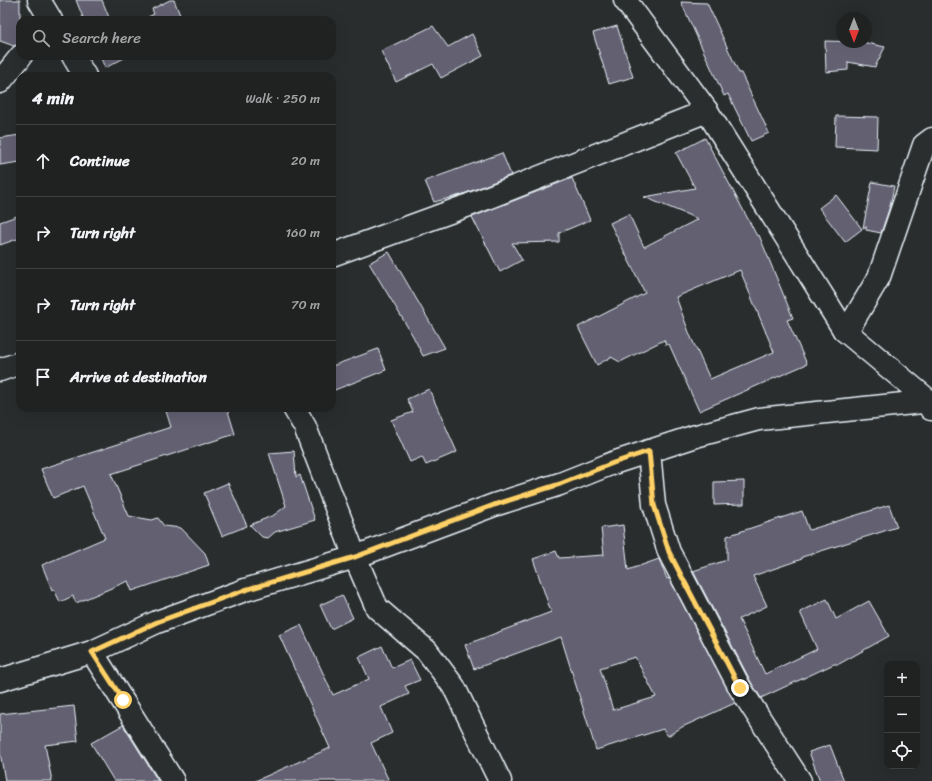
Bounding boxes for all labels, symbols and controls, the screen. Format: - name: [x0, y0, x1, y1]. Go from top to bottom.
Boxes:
- north arrow: [836, 12, 872, 48]
- search box: [16, 16, 336, 60]
- text: Search here: [62, 25, 141, 51]
- icon: search: [30, 27, 52, 49]
- text: 4 min: [32, 83, 74, 113]
- text: Walk · 250 m: [246, 87, 320, 110]
- text: Continue: [70, 148, 130, 174]
- text: 20 m: [291, 149, 320, 172]
- icon: ahead: [32, 150, 54, 172]
- text: Turn right: [70, 220, 135, 246]
- text: 160 m: [285, 221, 320, 244]
- icon: right: [32, 222, 54, 244]
- text: Turn right: [70, 292, 135, 318]
- text: 70 m: [291, 293, 320, 316]
- icon: right: [32, 294, 54, 316]
- text: Arrive at destination: [70, 364, 207, 390]
- icon: arrive: [32, 366, 54, 388]
- map controls: [884, 661, 920, 769]
- button: +: [884, 661, 920, 697]
- route end: [731, 679, 749, 697]
- route start: [114, 691, 132, 709]
- button: −: [884, 697, 920, 733]
- button: locate: [884, 733, 920, 769]

